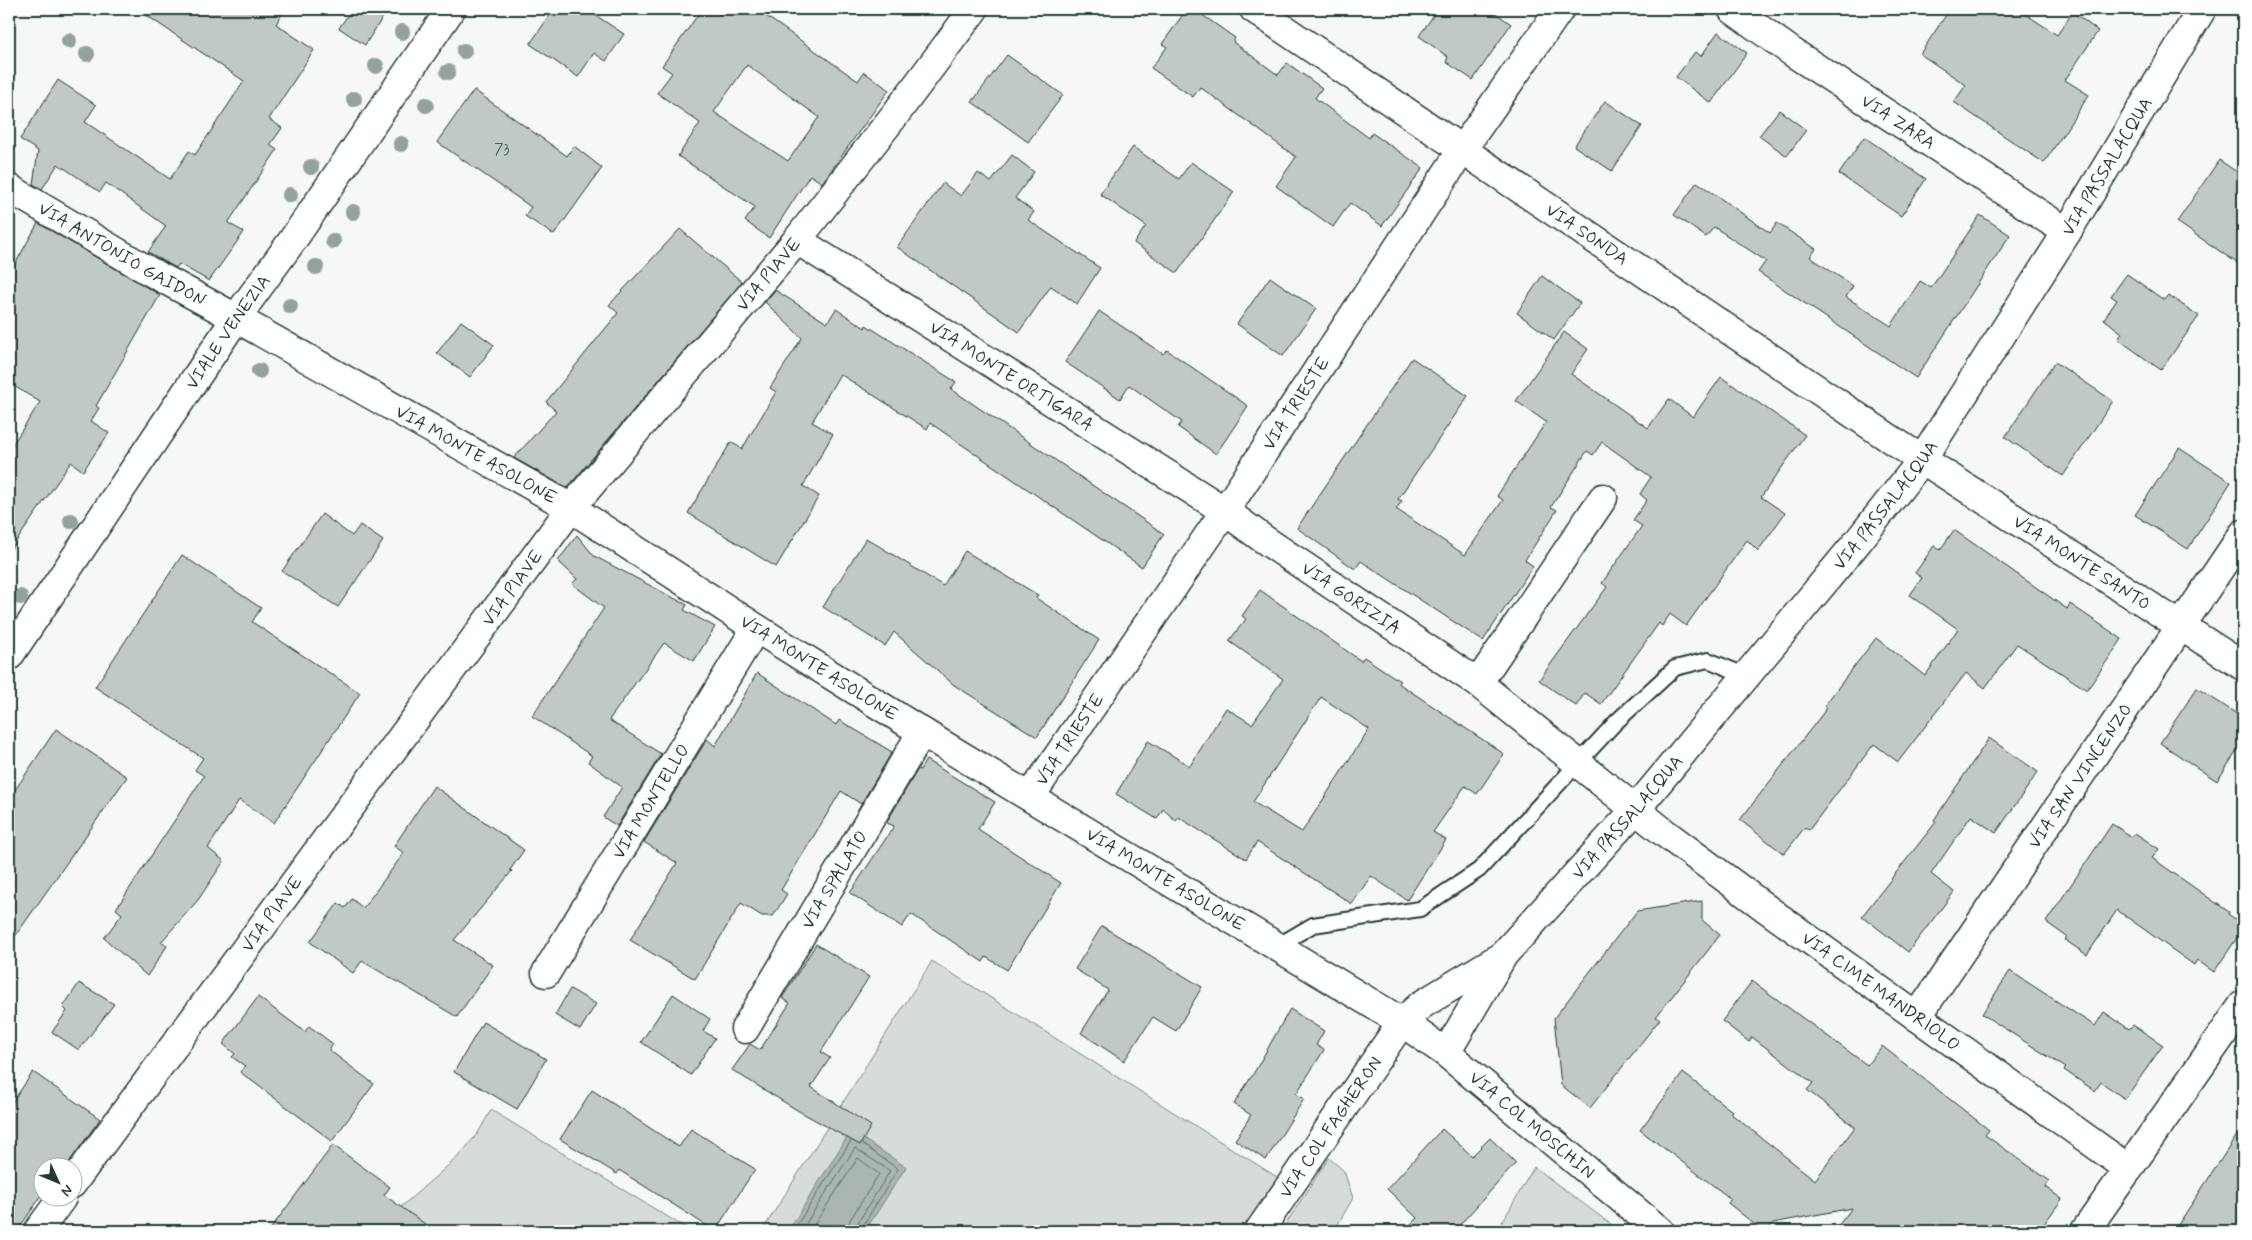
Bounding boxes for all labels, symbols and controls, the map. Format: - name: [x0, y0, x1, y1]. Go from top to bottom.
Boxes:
- street label: VIA ZARA: [1856, 89, 1940, 156]
- street label: VIA PASSALACQUA: [2056, 93, 2159, 241]
- house number: 73: [494, 140, 510, 160]
- street label: VIA ANTONIO GAIDON: [33, 197, 210, 313]
- street label: VIA SONDA: [1541, 198, 1633, 271]
- street label: VIA PIAVE: [731, 233, 807, 317]
- street label: VIALE VENEZIA: [180, 270, 276, 394]
- street label: VIA MONTE ORTIGARA: [925, 316, 1098, 438]
- street label: VIA TRIESTE: [1257, 352, 1336, 455]
- street label: VIA MONTE ASOLONE: [391, 400, 561, 511]
- street label: VIA PASSALACQUA: [1828, 436, 1944, 575]
- street label: VIA MONTE SANTO: [2008, 510, 2155, 616]
- street label: VIA PIAVE: [477, 545, 549, 631]
- street label: VIA GORIZIA: [1296, 557, 1405, 641]
- street label: VIA MONTE ASOLONE: [735, 610, 902, 727]
- street label: VIA TRIESTE: [1030, 689, 1110, 791]
- street label: VIA SAN VINCENZO: [2023, 699, 2138, 854]
- street label: VIA MONTELLO: [607, 740, 696, 864]
- street label: VIA PASSALACQUA: [1567, 750, 1689, 885]
- street label: VIA MONTE ASOLONE: [1081, 823, 1250, 938]
- street label: VIA SPALATO: [796, 826, 874, 934]
- street label: VIA PIAVE: [236, 871, 309, 957]
- street label: VIA CIME MANDRIOLO: [1796, 927, 1965, 1057]
- street label: VIA COL FAGHERON: [1274, 1052, 1388, 1203]
- street label: VIA COL MOSCHIN: [1464, 1066, 1600, 1185]
- north arrow: [32, 1158, 82, 1208]
- text: N: [57, 1181, 76, 1200]

